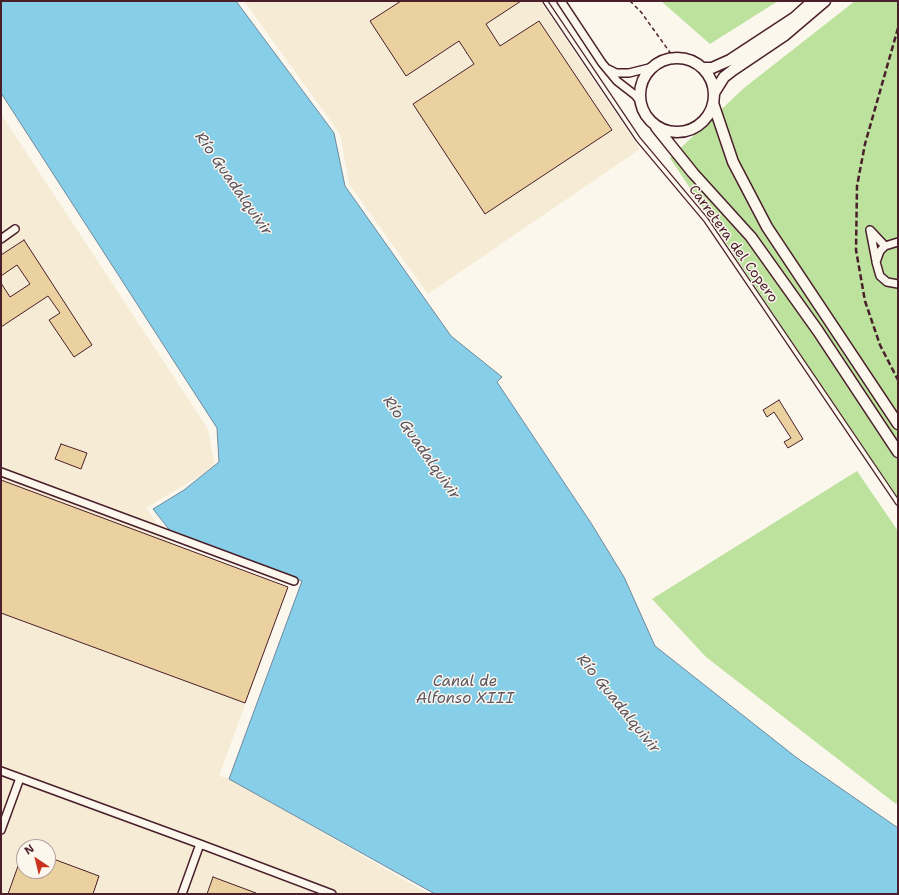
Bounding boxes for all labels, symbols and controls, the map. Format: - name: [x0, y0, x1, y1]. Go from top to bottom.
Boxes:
- water label: Río Guadalquivir: [191, 129, 275, 239]
- street label: Carretera del Copero: [685, 182, 781, 306]
- water label: Río Guadalquivir: [379, 393, 463, 503]
- water label: Río Guadalquivir: [573, 651, 663, 757]
- water label: Canal de Alfonso XIII: [416, 673, 514, 708]
- north arrow: [16, 839, 56, 879]
- text: N: [22, 841, 37, 858]

